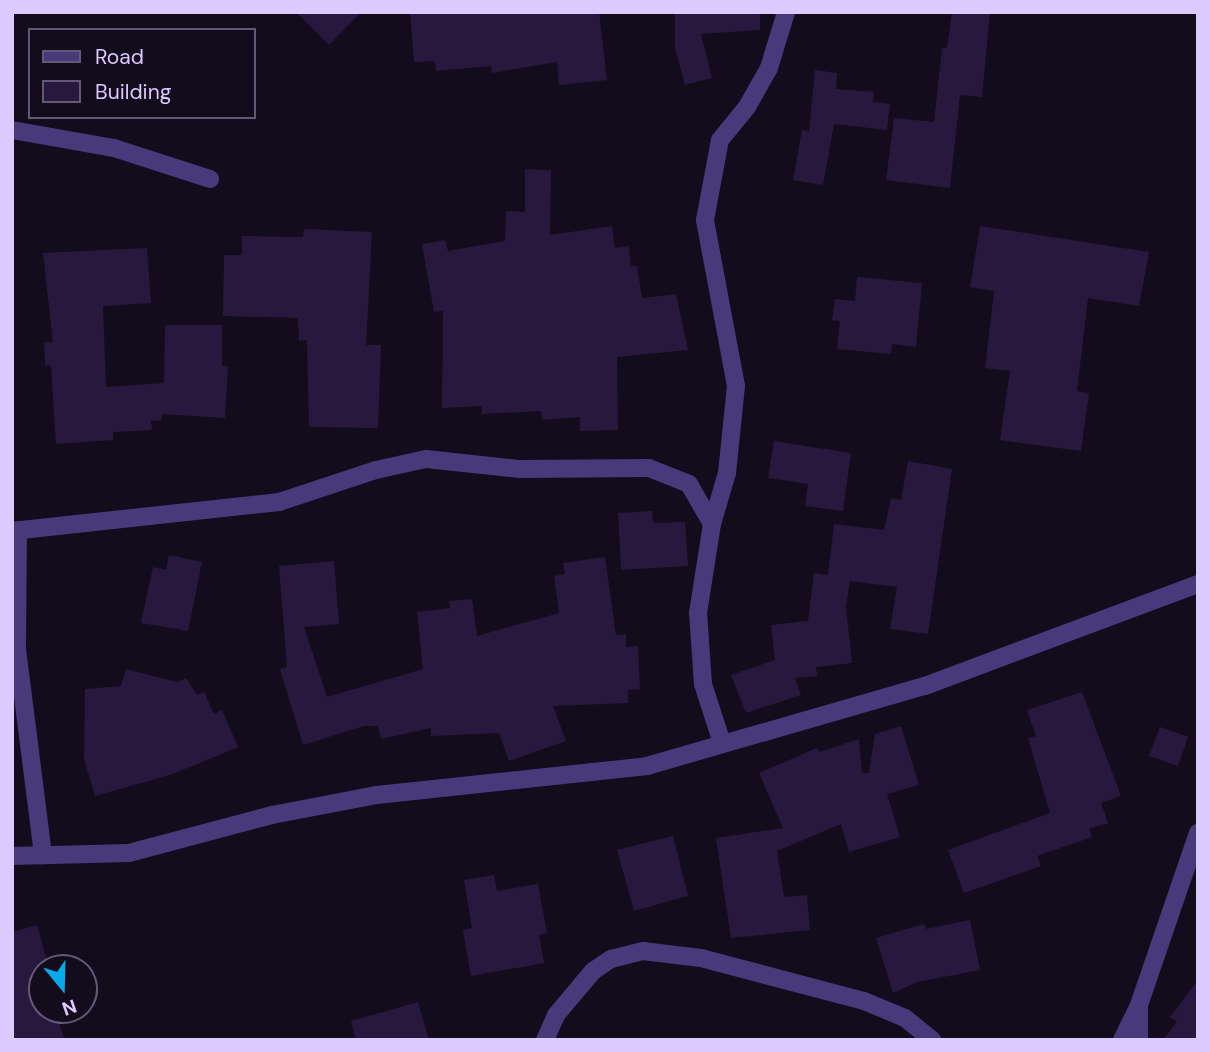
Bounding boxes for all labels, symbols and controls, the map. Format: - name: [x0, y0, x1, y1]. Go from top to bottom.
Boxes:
- legend: [28, 28, 256, 119]
- text: Road: [95, 43, 144, 71]
- text: Building: [95, 78, 171, 106]
- north arrow: [28, 954, 98, 1024]
- text: N: [59, 993, 80, 1022]

